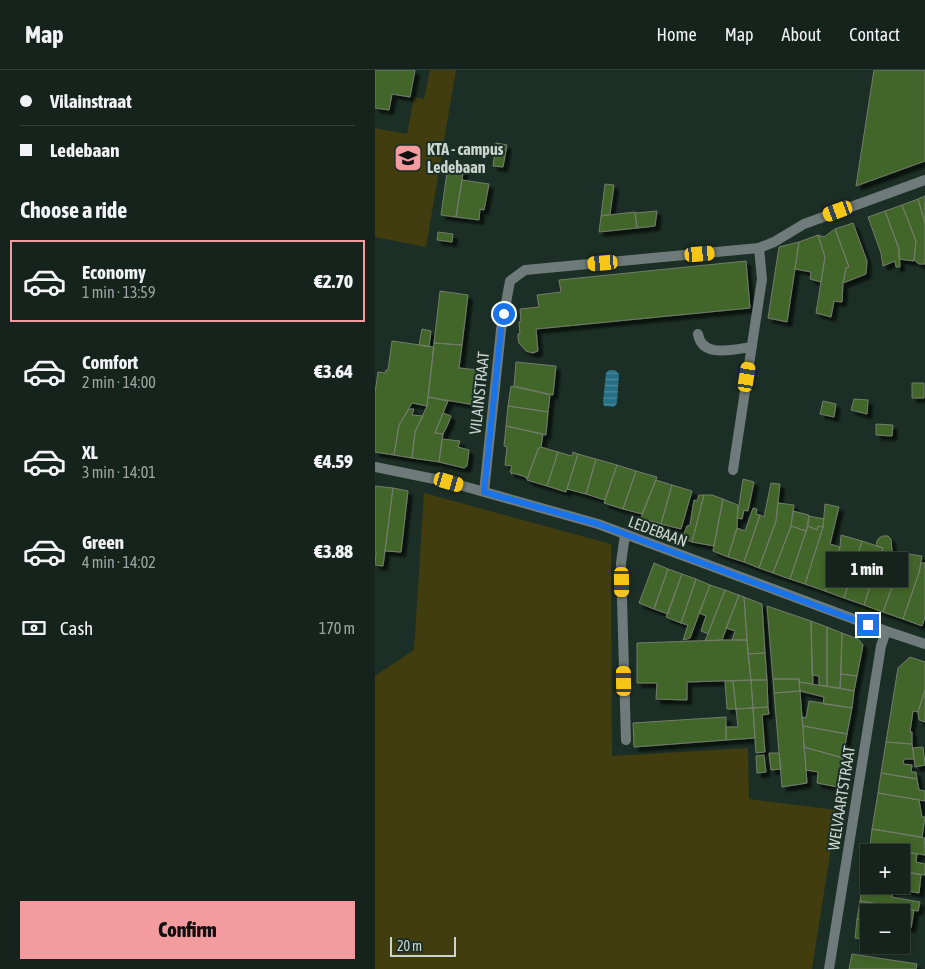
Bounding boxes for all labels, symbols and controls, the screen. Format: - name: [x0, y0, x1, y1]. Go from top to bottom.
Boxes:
- text: Map: [25, 21, 64, 48]
- text: Home: [657, 24, 697, 45]
- text: Map: [725, 24, 754, 45]
- text: About: [782, 24, 821, 45]
- text: Contact: [849, 24, 900, 45]
- text: Vilainstraat: [50, 90, 132, 112]
- text: Ledebaan: [50, 139, 119, 161]
- place label: KTA - campus Ledebaan: [427, 140, 504, 176]
- school or university icon: KTA - campus Ledebaan: [393, 143, 423, 173]
- text: Choose a ride: [20, 197, 127, 223]
- car: [821, 199, 854, 223]
- car: [684, 245, 715, 263]
- car: [587, 254, 618, 272]
- icon: car: [22, 259, 67, 304]
- text: Economy: [82, 261, 146, 283]
- text: €2.70: [314, 270, 353, 292]
- text: 1 min · 13:59: [82, 283, 155, 301]
- route start: [493, 303, 515, 325]
- icon: car: [22, 349, 67, 394]
- text: Comfort: [82, 351, 138, 373]
- street label: VILAINSTRAAT: [466, 351, 492, 435]
- text: €3.64: [314, 360, 353, 382]
- car: [737, 361, 756, 393]
- text: 2 min · 14:00: [82, 373, 156, 391]
- icon: car: [22, 439, 67, 484]
- text: XL: [82, 441, 98, 463]
- text: €4.59: [314, 450, 353, 472]
- text: 3 min · 14:01: [82, 463, 156, 481]
- car: [432, 471, 465, 493]
- street label: LEDEBAAN: [626, 512, 690, 550]
- icon: car: [22, 529, 67, 574]
- text: Green: [82, 531, 124, 553]
- text: €3.88: [314, 540, 353, 562]
- callout: 1 min: [827, 552, 909, 588]
- text: 4 min · 14:02: [82, 553, 156, 571]
- text: 1 min: [851, 560, 883, 578]
- car: [614, 567, 629, 597]
- icon: cash: [20, 614, 48, 642]
- route end: [857, 614, 879, 636]
- text: Cash: [60, 617, 93, 639]
- text: 170 m: [319, 619, 355, 637]
- car: [616, 666, 631, 696]
- street label: WELVAARTSTRAAT: [824, 744, 858, 852]
- map controls: [860, 844, 910, 954]
- button: +: [860, 844, 910, 894]
- button: Confirm: [20, 901, 355, 959]
- button: −: [860, 904, 910, 954]
- scale bar: [390, 934, 456, 957]
- text: 20 m: [397, 938, 422, 954]

